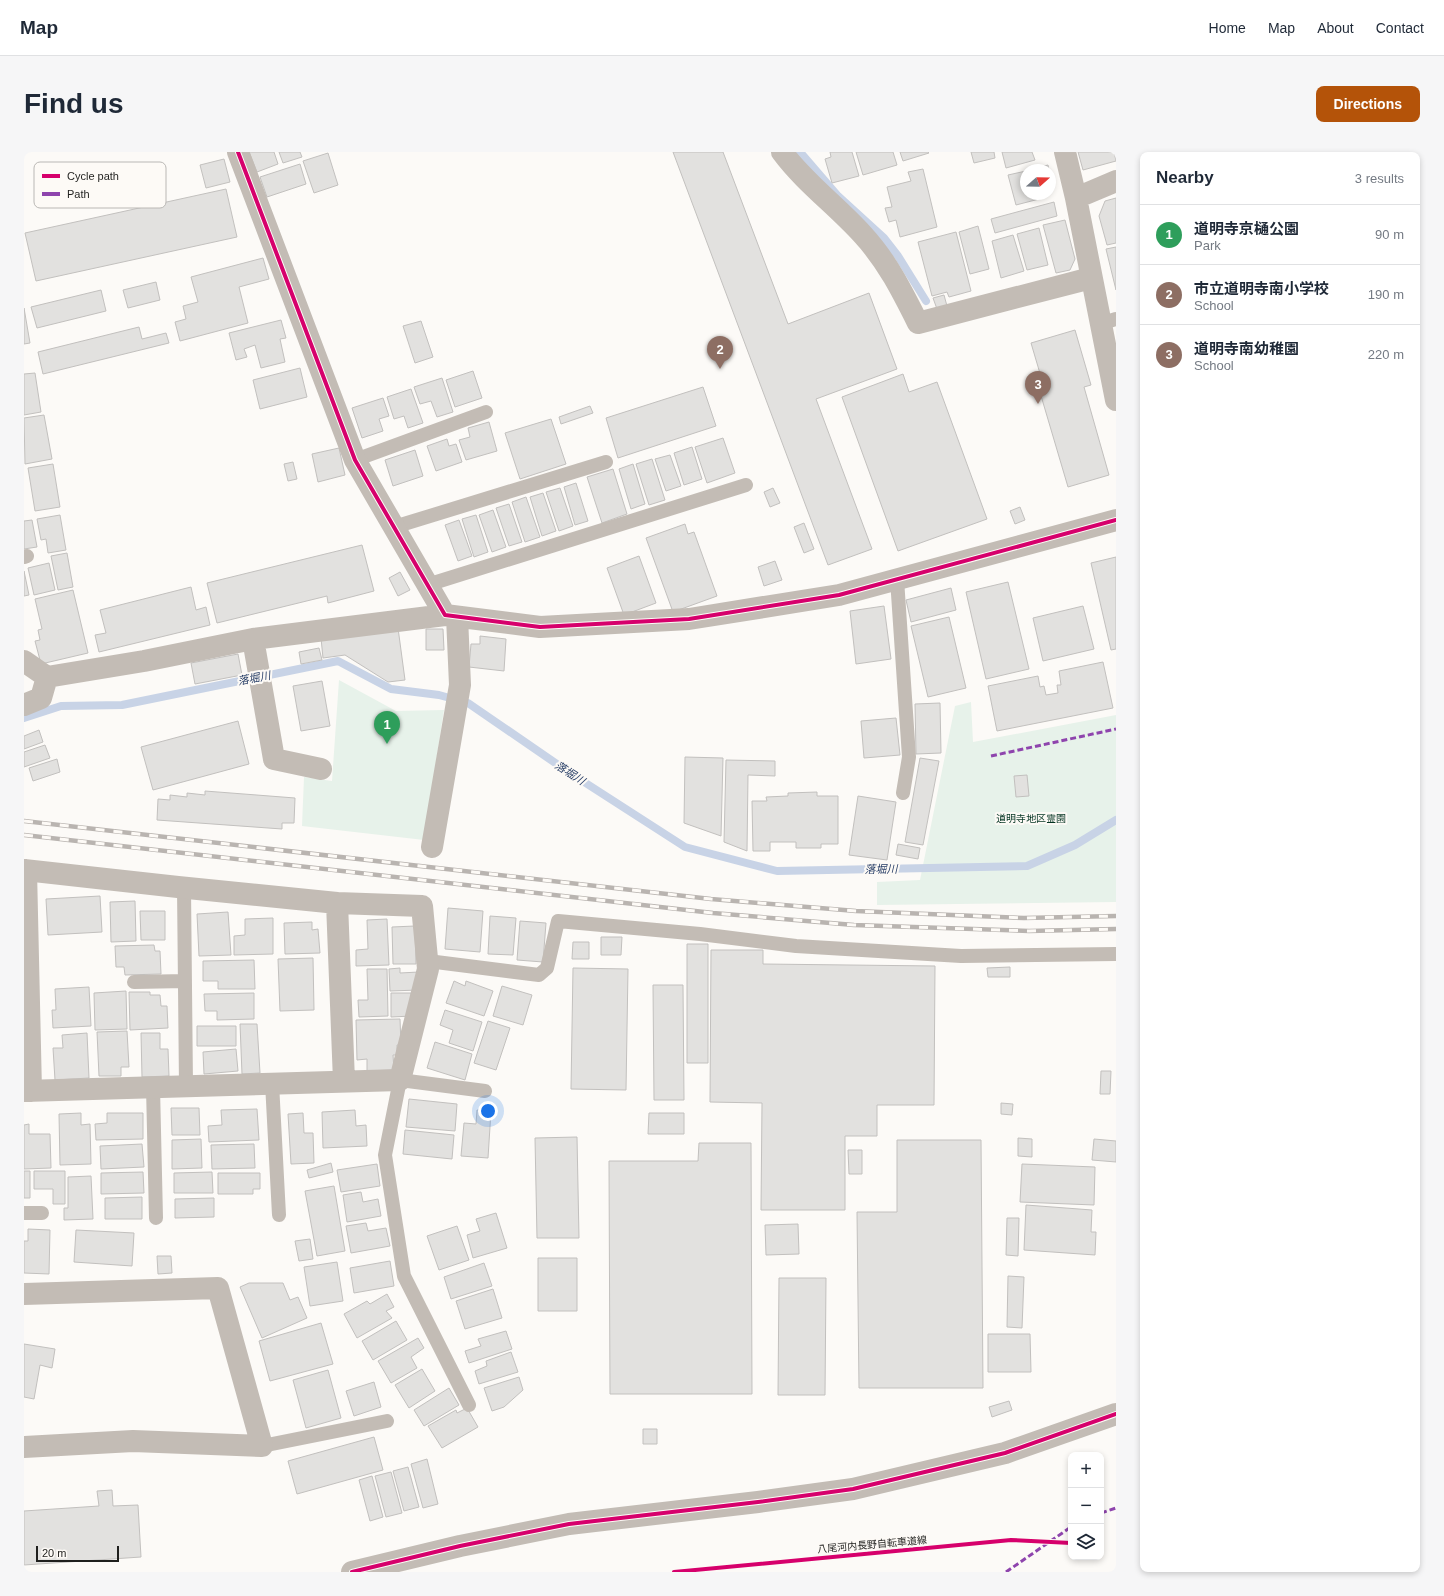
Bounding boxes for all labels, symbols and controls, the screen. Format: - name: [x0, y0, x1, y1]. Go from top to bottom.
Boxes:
- text: Map: [20, 17, 58, 38]
- text: Home: [1209, 20, 1246, 36]
- text: Map: [1268, 20, 1295, 36]
- text: About: [1317, 20, 1354, 36]
- text: Contact: [1376, 20, 1424, 36]
- button: Directions: [1316, 86, 1420, 122]
- text: Find us: [24, 88, 124, 119]
- legend: [34, 162, 166, 208]
- north arrow: [1020, 164, 1056, 200]
- text: Nearby: [1156, 168, 1214, 187]
- text: Cycle path: [67, 170, 119, 182]
- text: 3 results: [1355, 171, 1404, 186]
- text: Path: [67, 188, 90, 200]
- text: 道明寺京樋公園: [1194, 220, 1299, 237]
- text: 1: [1165, 227, 1173, 242]
- text: 90 m: [1375, 227, 1404, 242]
- text: Park: [1194, 238, 1221, 253]
- text: 市立道明寺南小学校: [1194, 280, 1329, 297]
- text: 2: [1165, 287, 1173, 302]
- text: 190 m: [1368, 287, 1404, 302]
- text: School: [1194, 298, 1234, 313]
- pin: 2: [707, 336, 733, 369]
- text: 道明寺南幼稚園: [1194, 340, 1299, 357]
- text: 3: [1165, 347, 1173, 362]
- text: 220 m: [1368, 347, 1404, 362]
- text: School: [1194, 358, 1234, 373]
- pin: 3: [1025, 371, 1051, 404]
- water label: 落堀川: [237, 669, 272, 687]
- pin: 1: [374, 711, 400, 744]
- water label: 落堀川: [553, 759, 588, 788]
- park label: 道明寺地区霊園: [996, 813, 1066, 824]
- water label: 落堀川: [864, 863, 899, 875]
- your location: [478, 1101, 498, 1121]
- map controls: [1068, 1452, 1104, 1560]
- button: +: [1068, 1452, 1104, 1488]
- button: −: [1068, 1488, 1104, 1524]
- button: layers: [1068, 1524, 1104, 1560]
- street label: 八尾河内長野自転車道線: [817, 1534, 927, 1555]
- scale bar: [36, 1544, 119, 1563]
- text: 20 m: [42, 1547, 66, 1559]

